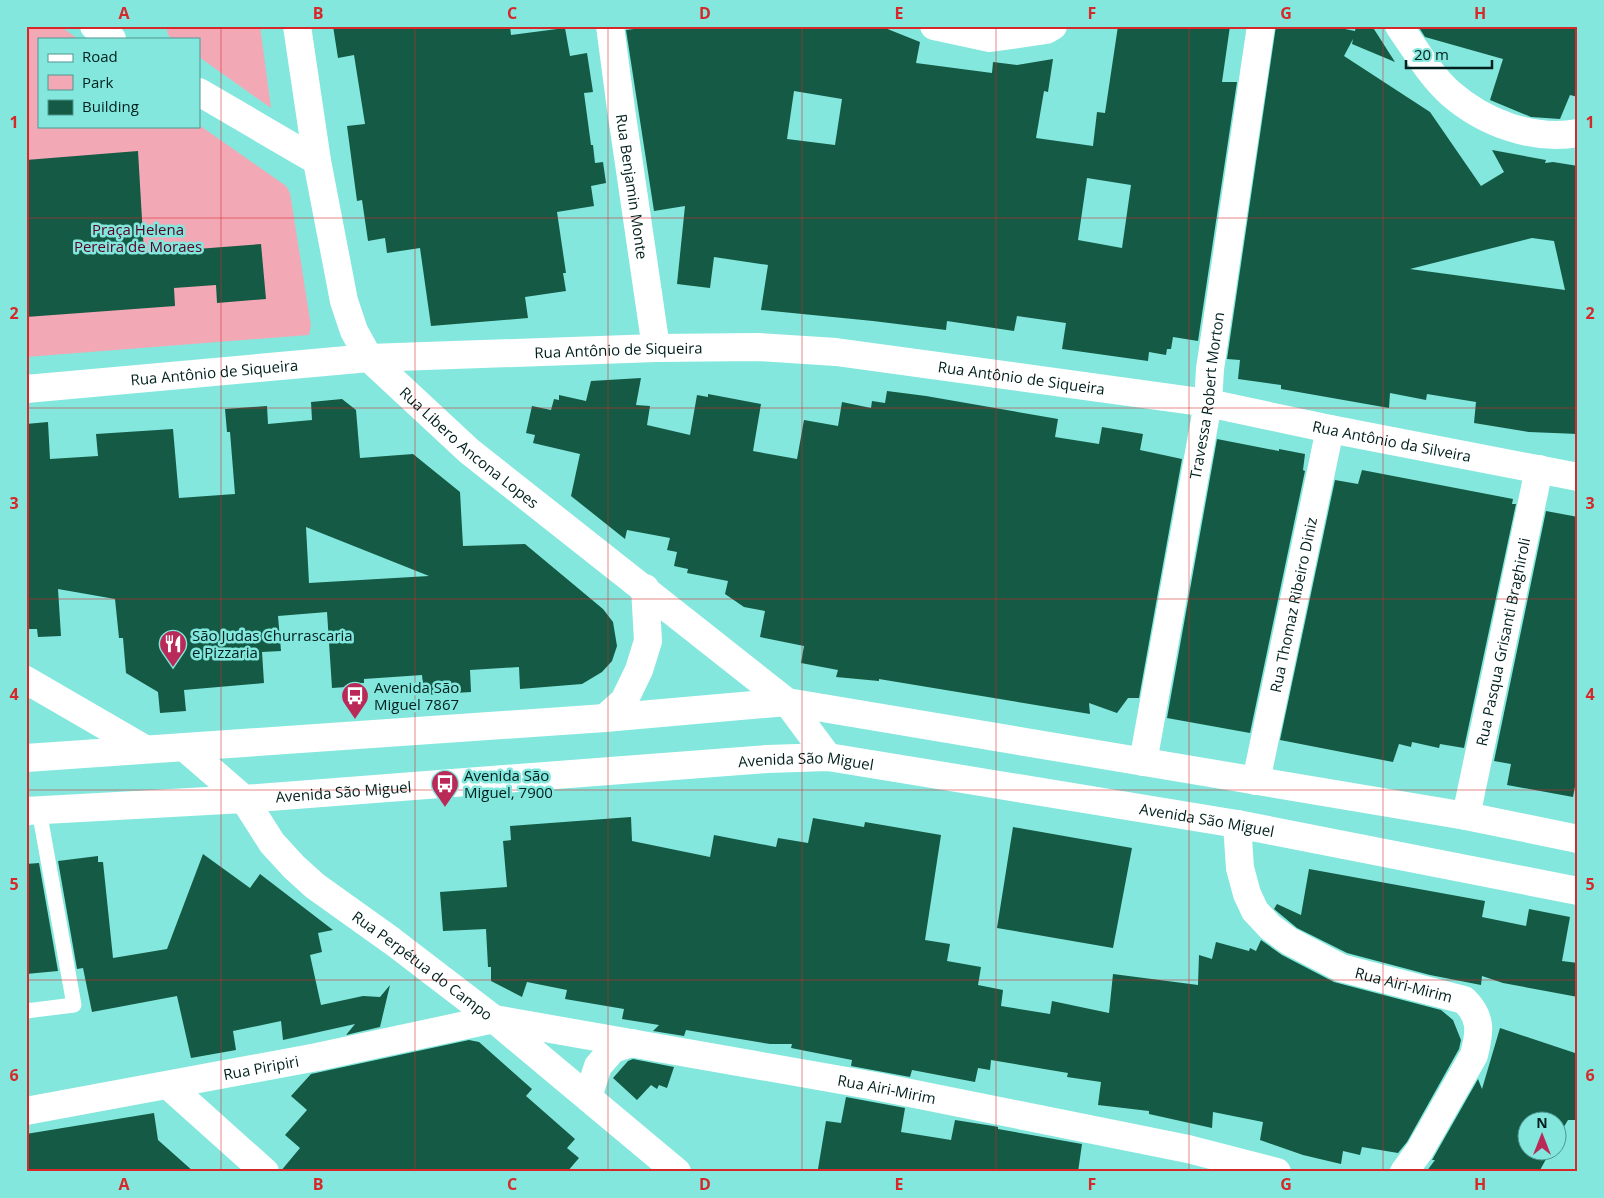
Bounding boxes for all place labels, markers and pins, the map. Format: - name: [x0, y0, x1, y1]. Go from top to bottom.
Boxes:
- place label: São Judas Churrascaria e Pizzaria: [192, 625, 353, 662]
- restaurant icon: São Judas Churrascaria e Pizzaria: [158, 629, 188, 668]
- place label: Avenida São Miguel 7867: [374, 677, 459, 714]
- bus stop icon: Avenida São Miguel 7867: [340, 681, 370, 720]
- place label: Avenida São Miguel, 7900: [464, 765, 553, 802]
- bus stop icon: Avenida São Miguel, 7900: [430, 769, 460, 808]

